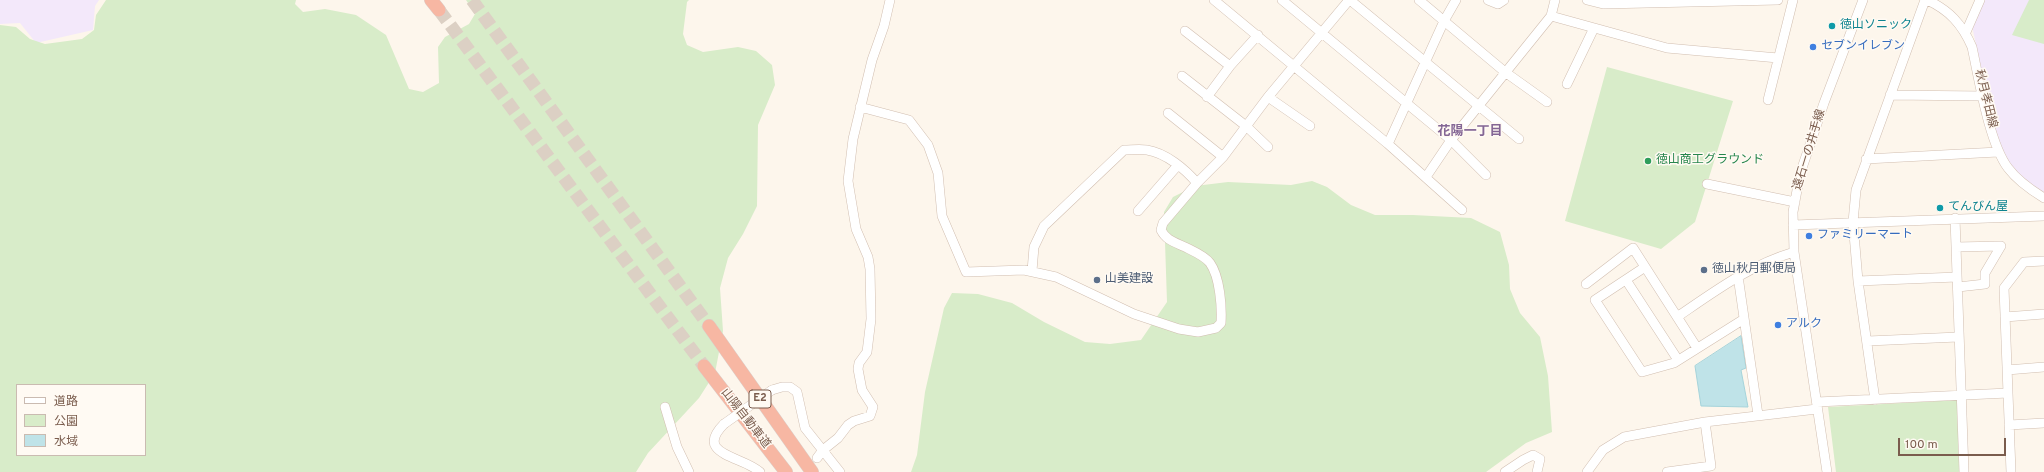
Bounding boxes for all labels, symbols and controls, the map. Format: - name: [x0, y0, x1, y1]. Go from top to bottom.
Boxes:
- place label: 徳山ソニック: [1840, 19, 1912, 33]
- marker: 徳山ソニック: [1827, 21, 1837, 31]
- place label: セブンイレブン: [1821, 40, 1905, 54]
- marker: セブンイレブン: [1808, 42, 1818, 52]
- street label: 秋月孝田線: [1971, 68, 1999, 130]
- street label: 遠石一の井手線: [1791, 108, 1829, 192]
- district label: 花陽一丁目: [1438, 124, 1502, 140]
- place label: 徳山商工グラウンド: [1656, 154, 1764, 168]
- marker: 徳山商工グラウンド: [1643, 156, 1653, 166]
- place label: てんびん屋: [1948, 201, 2008, 215]
- marker: てんびん屋: [1935, 203, 1945, 213]
- place label: ファミリーマート: [1817, 229, 1913, 243]
- marker: ファミリーマート: [1804, 231, 1814, 241]
- place label: 徳山秋月郵便局: [1712, 263, 1796, 277]
- marker: 徳山秋月郵便局: [1699, 265, 1709, 275]
- place label: 山美建設: [1105, 273, 1153, 287]
- marker: 山美建設: [1092, 275, 1102, 285]
- place label: アルク: [1786, 318, 1822, 332]
- marker: アルク: [1773, 320, 1783, 330]
- legend: [16, 384, 146, 456]
- street label: 山陽自動車道: [717, 386, 773, 452]
- road number: E2: [749, 390, 771, 408]
- text: 道路: [54, 394, 78, 410]
- text: 公園: [54, 414, 78, 430]
- scale bar: [1900, 430, 2008, 456]
- text: 水域: [54, 434, 78, 450]
- text: 100 m: [1905, 437, 1938, 453]

